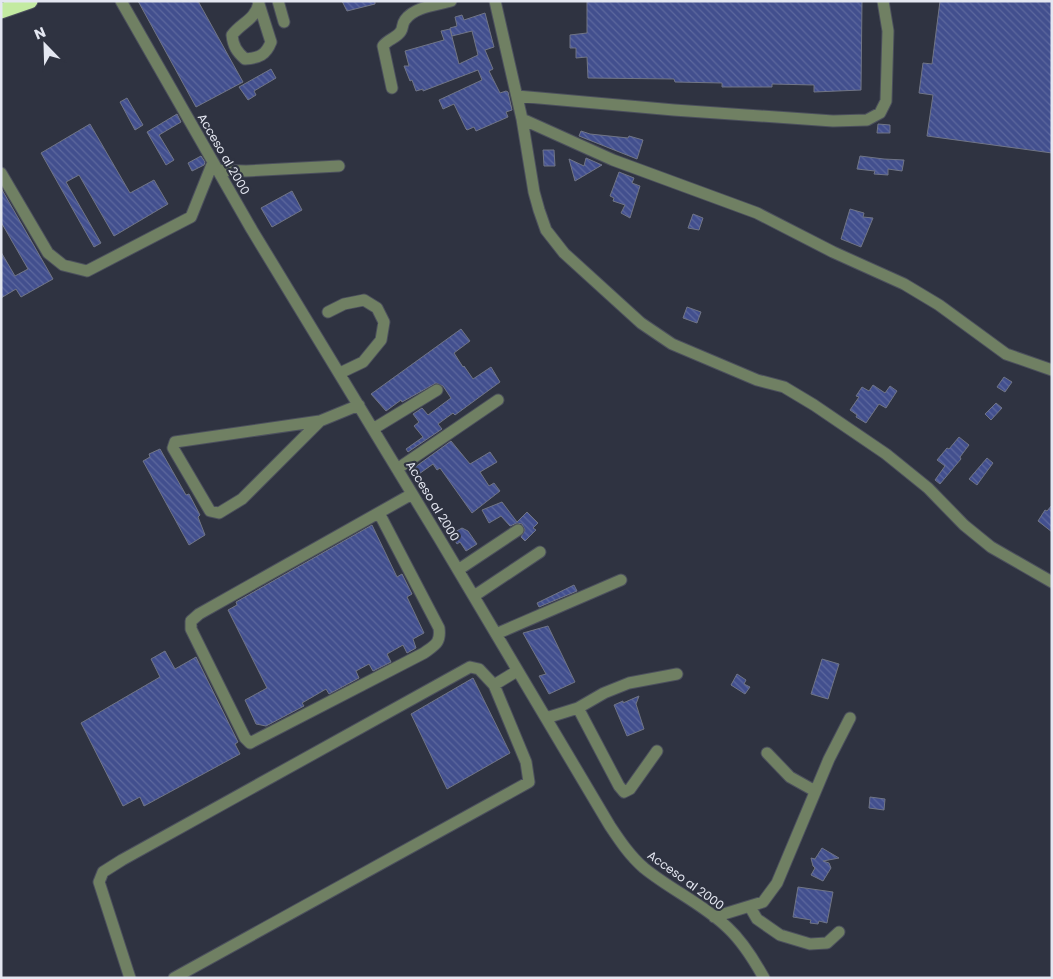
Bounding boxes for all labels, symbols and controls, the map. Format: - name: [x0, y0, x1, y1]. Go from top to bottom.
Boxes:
- north arrow: [20, 20, 70, 70]
- text: N: [31, 22, 49, 44]
- street label: Acceso al 2000: [194, 110, 254, 198]
- street label: Acceso al 2000: [402, 458, 464, 544]
- street label: Acceso al 2000: [644, 846, 728, 914]

